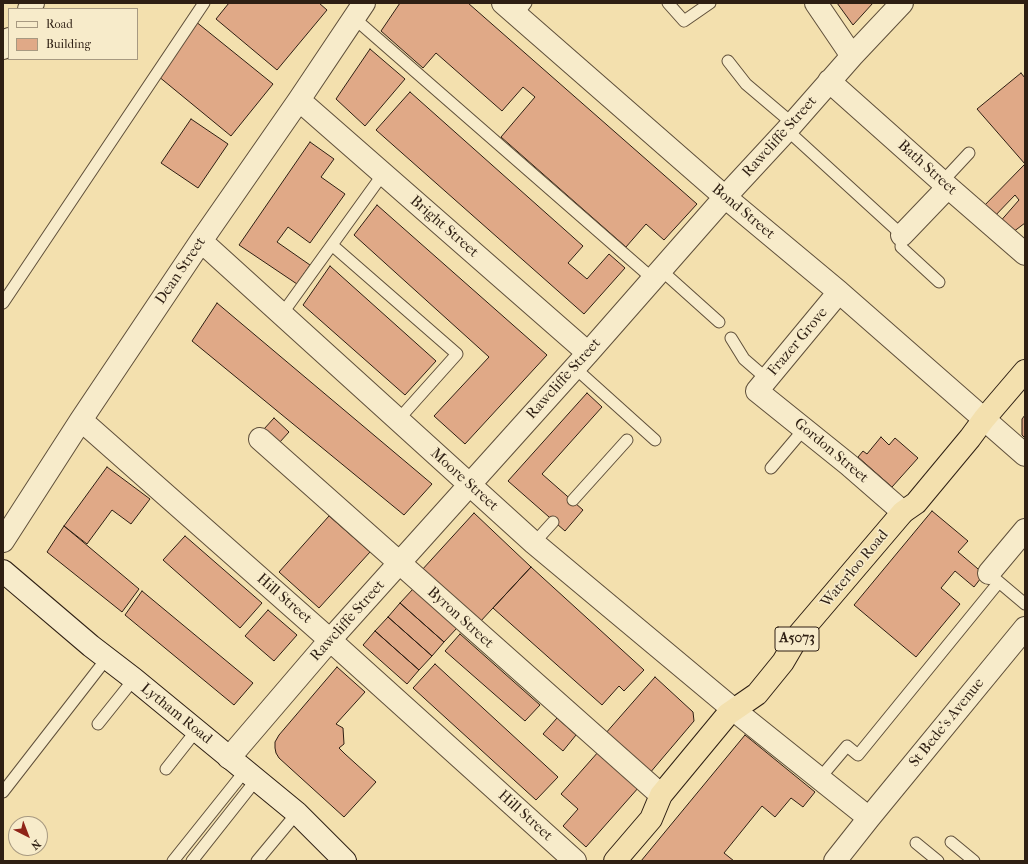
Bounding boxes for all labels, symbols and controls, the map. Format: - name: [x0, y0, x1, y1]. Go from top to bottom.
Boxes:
- legend: [8, 8, 138, 60]
- text: Road: [46, 17, 73, 31]
- text: Building: [46, 37, 91, 51]
- street label: Rawcliffe Street: [739, 93, 821, 181]
- street label: Bath Street: [894, 137, 960, 199]
- street label: Bond Street: [708, 180, 778, 244]
- street label: Bright Street: [406, 192, 482, 262]
- street label: Dean Street: [152, 234, 210, 308]
- street label: Frazer Grove: [764, 304, 832, 380]
- street label: Rawcliffe Street: [523, 335, 605, 423]
- street label: Gordon Street: [790, 415, 872, 487]
- street label: Moore Street: [426, 445, 502, 515]
- street label: Waterloo Road: [817, 527, 893, 611]
- street label: Hill Street: [253, 570, 315, 628]
- street label: Rawcliffe Street: [307, 577, 389, 665]
- street label: Byron Street: [423, 584, 497, 652]
- road number: A5073: [775, 627, 819, 651]
- street label: St Bede's Avenue: [906, 675, 988, 771]
- street label: Lytham Road: [137, 680, 215, 748]
- street label: Hill Street: [494, 787, 556, 845]
- north arrow: [8, 816, 48, 856]
- text: N: [28, 837, 43, 852]

